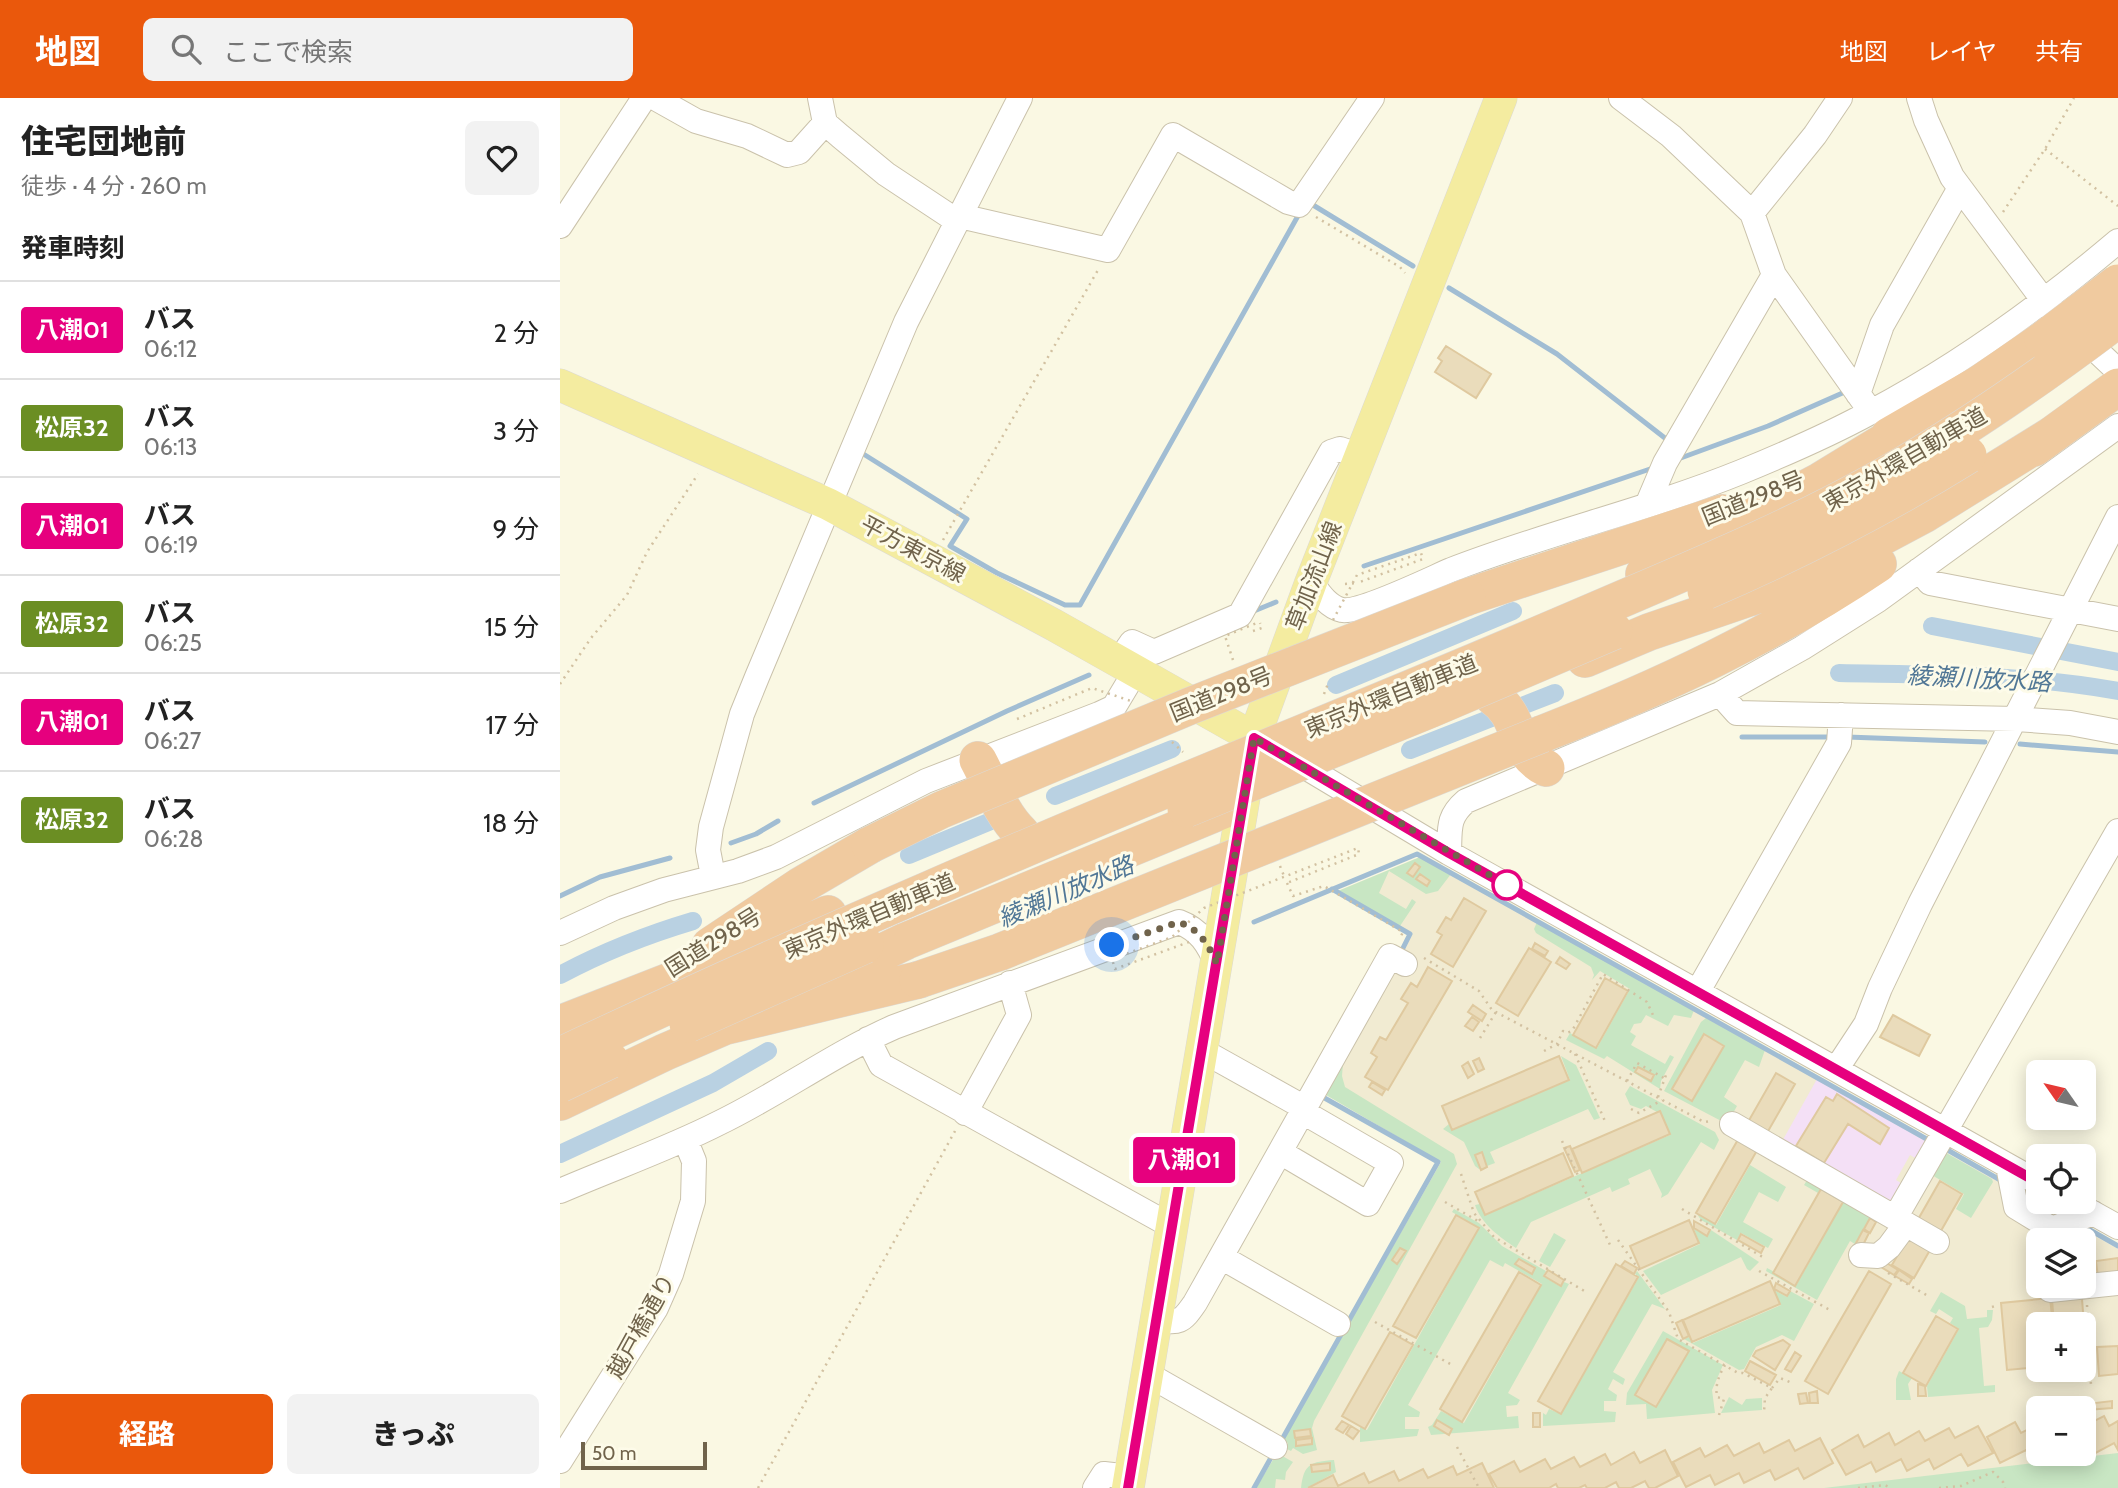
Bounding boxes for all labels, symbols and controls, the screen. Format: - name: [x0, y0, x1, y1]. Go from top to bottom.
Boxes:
- search box: [143, 18, 633, 81]
- icon: search: [167, 30, 205, 68]
- text: 地図: [35, 31, 101, 71]
- text: ここで検索: [223, 36, 353, 68]
- text: 地図: [1840, 37, 1888, 66]
- text: レイヤ: [1926, 37, 1997, 66]
- text: 共有: [2035, 37, 2083, 66]
- text: 住宅団地前: [21, 121, 186, 161]
- button: heart: [465, 121, 539, 195]
- text: 徒歩 · 4 分 · 260 m: [21, 172, 207, 200]
- text: 発車時刻: [21, 232, 125, 264]
- text: バス: [144, 303, 196, 335]
- text: 八潮01: [35, 315, 109, 344]
- text: 2 分: [494, 317, 539, 349]
- text: 06:12: [144, 335, 197, 363]
- text: バス: [144, 401, 196, 433]
- street label: 東京外環自動車道: [1818, 401, 1992, 517]
- text: 松原32: [35, 413, 109, 442]
- text: 3 分: [493, 415, 539, 447]
- text: 06:13: [144, 433, 197, 461]
- street label: 国道298号: [1698, 465, 1808, 531]
- text: バス: [144, 499, 196, 531]
- street label: 平方東京線: [856, 510, 970, 588]
- text: 八潮01: [35, 511, 109, 540]
- text: 9 分: [492, 513, 539, 545]
- street label: 草加流山線: [1280, 517, 1348, 635]
- text: 06:19: [144, 531, 198, 559]
- text: バス: [144, 597, 196, 629]
- text: 松原32: [35, 609, 109, 638]
- text: 15 分: [485, 611, 539, 643]
- text: 06:25: [144, 629, 202, 657]
- street label: 東京外環自動車道: [1300, 649, 1482, 743]
- water label: 綾瀬川放水路: [1906, 660, 2054, 697]
- street label: 国道298号: [1166, 661, 1276, 727]
- text: バス: [144, 695, 196, 727]
- text: 八潮01: [35, 707, 109, 736]
- text: 17 分: [486, 709, 539, 741]
- text: 06:27: [144, 727, 201, 755]
- text: バス: [144, 793, 196, 825]
- text: 松原32: [35, 805, 109, 834]
- text: 18 分: [483, 807, 539, 839]
- text: 06:28: [144, 825, 204, 853]
- water label: 綾瀬川放水路: [994, 849, 1140, 933]
- street label: 東京外環自動車道: [779, 867, 959, 965]
- unlabelled marker: [1492, 870, 1522, 900]
- street label: 国道298号: [660, 901, 766, 983]
- your location: [1094, 927, 1129, 962]
- north arrow: [2026, 1060, 2096, 1130]
- map controls: [2026, 1060, 2096, 1466]
- line badge: 八潮01: [1135, 1137, 1233, 1183]
- button: locate: [2026, 1144, 2096, 1214]
- text: 八潮01: [1147, 1145, 1221, 1174]
- button: layers: [2026, 1228, 2096, 1298]
- street label: 越戸橋通り: [601, 1269, 681, 1383]
- button: +: [2026, 1312, 2096, 1382]
- button: 経路: [21, 1394, 273, 1474]
- button: きっぷ: [287, 1394, 539, 1474]
- button: −: [2026, 1396, 2096, 1466]
- scale bar: [581, 1439, 707, 1471]
- text: 50 m: [592, 1442, 636, 1465]

